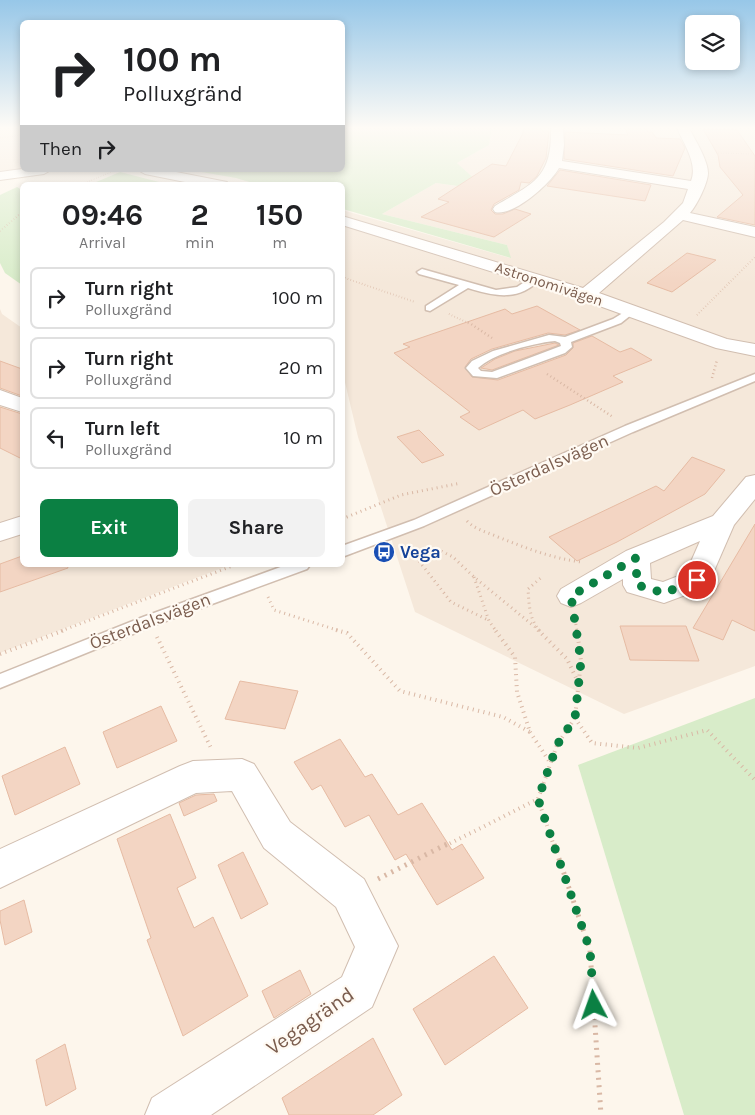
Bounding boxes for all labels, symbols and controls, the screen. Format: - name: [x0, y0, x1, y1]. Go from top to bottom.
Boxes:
- map controls: [685, 15, 740, 70]
- button: layers: [685, 15, 740, 70]
- text: 100 m: [123, 39, 222, 80]
- icon: right: [40, 40, 105, 105]
- text: Polluxgränd: [123, 81, 243, 107]
- icon: right: [92, 135, 120, 163]
- text: Then: [40, 138, 82, 160]
- text: 09:46: [62, 197, 143, 233]
- text: 2: [191, 197, 209, 233]
- text: 150: [256, 197, 303, 233]
- text: Arrival: [79, 233, 126, 252]
- text: min: [185, 233, 214, 252]
- text: m: [272, 233, 287, 252]
- street label: Astronomivägen: [493, 258, 605, 310]
- text: Turn right: [85, 278, 174, 300]
- icon: right: [42, 284, 70, 312]
- text: 100 m: [272, 287, 323, 309]
- text: Polluxgränd: [85, 300, 172, 319]
- text: Turn right: [85, 348, 174, 370]
- icon: right: [42, 354, 70, 382]
- text: 20 m: [278, 357, 323, 379]
- text: Polluxgränd: [85, 370, 172, 389]
- text: Turn left: [85, 418, 160, 440]
- icon: left: [42, 424, 70, 452]
- text: 10 m: [283, 427, 323, 449]
- street label: Österdalsvägen: [486, 429, 612, 501]
- text: Polluxgränd: [85, 440, 172, 459]
- button: Exit: [40, 499, 178, 557]
- button: Share: [188, 499, 325, 557]
- bus stop icon: Vega: [372, 540, 396, 564]
- place label: Vega: [400, 541, 441, 563]
- pin: [676, 559, 718, 601]
- icon: arrive: [683, 566, 711, 594]
- street label: Österdalsvägen: [86, 588, 214, 654]
- position arrow: [567, 978, 619, 1030]
- street label: Vegagränd: [262, 982, 358, 1060]

